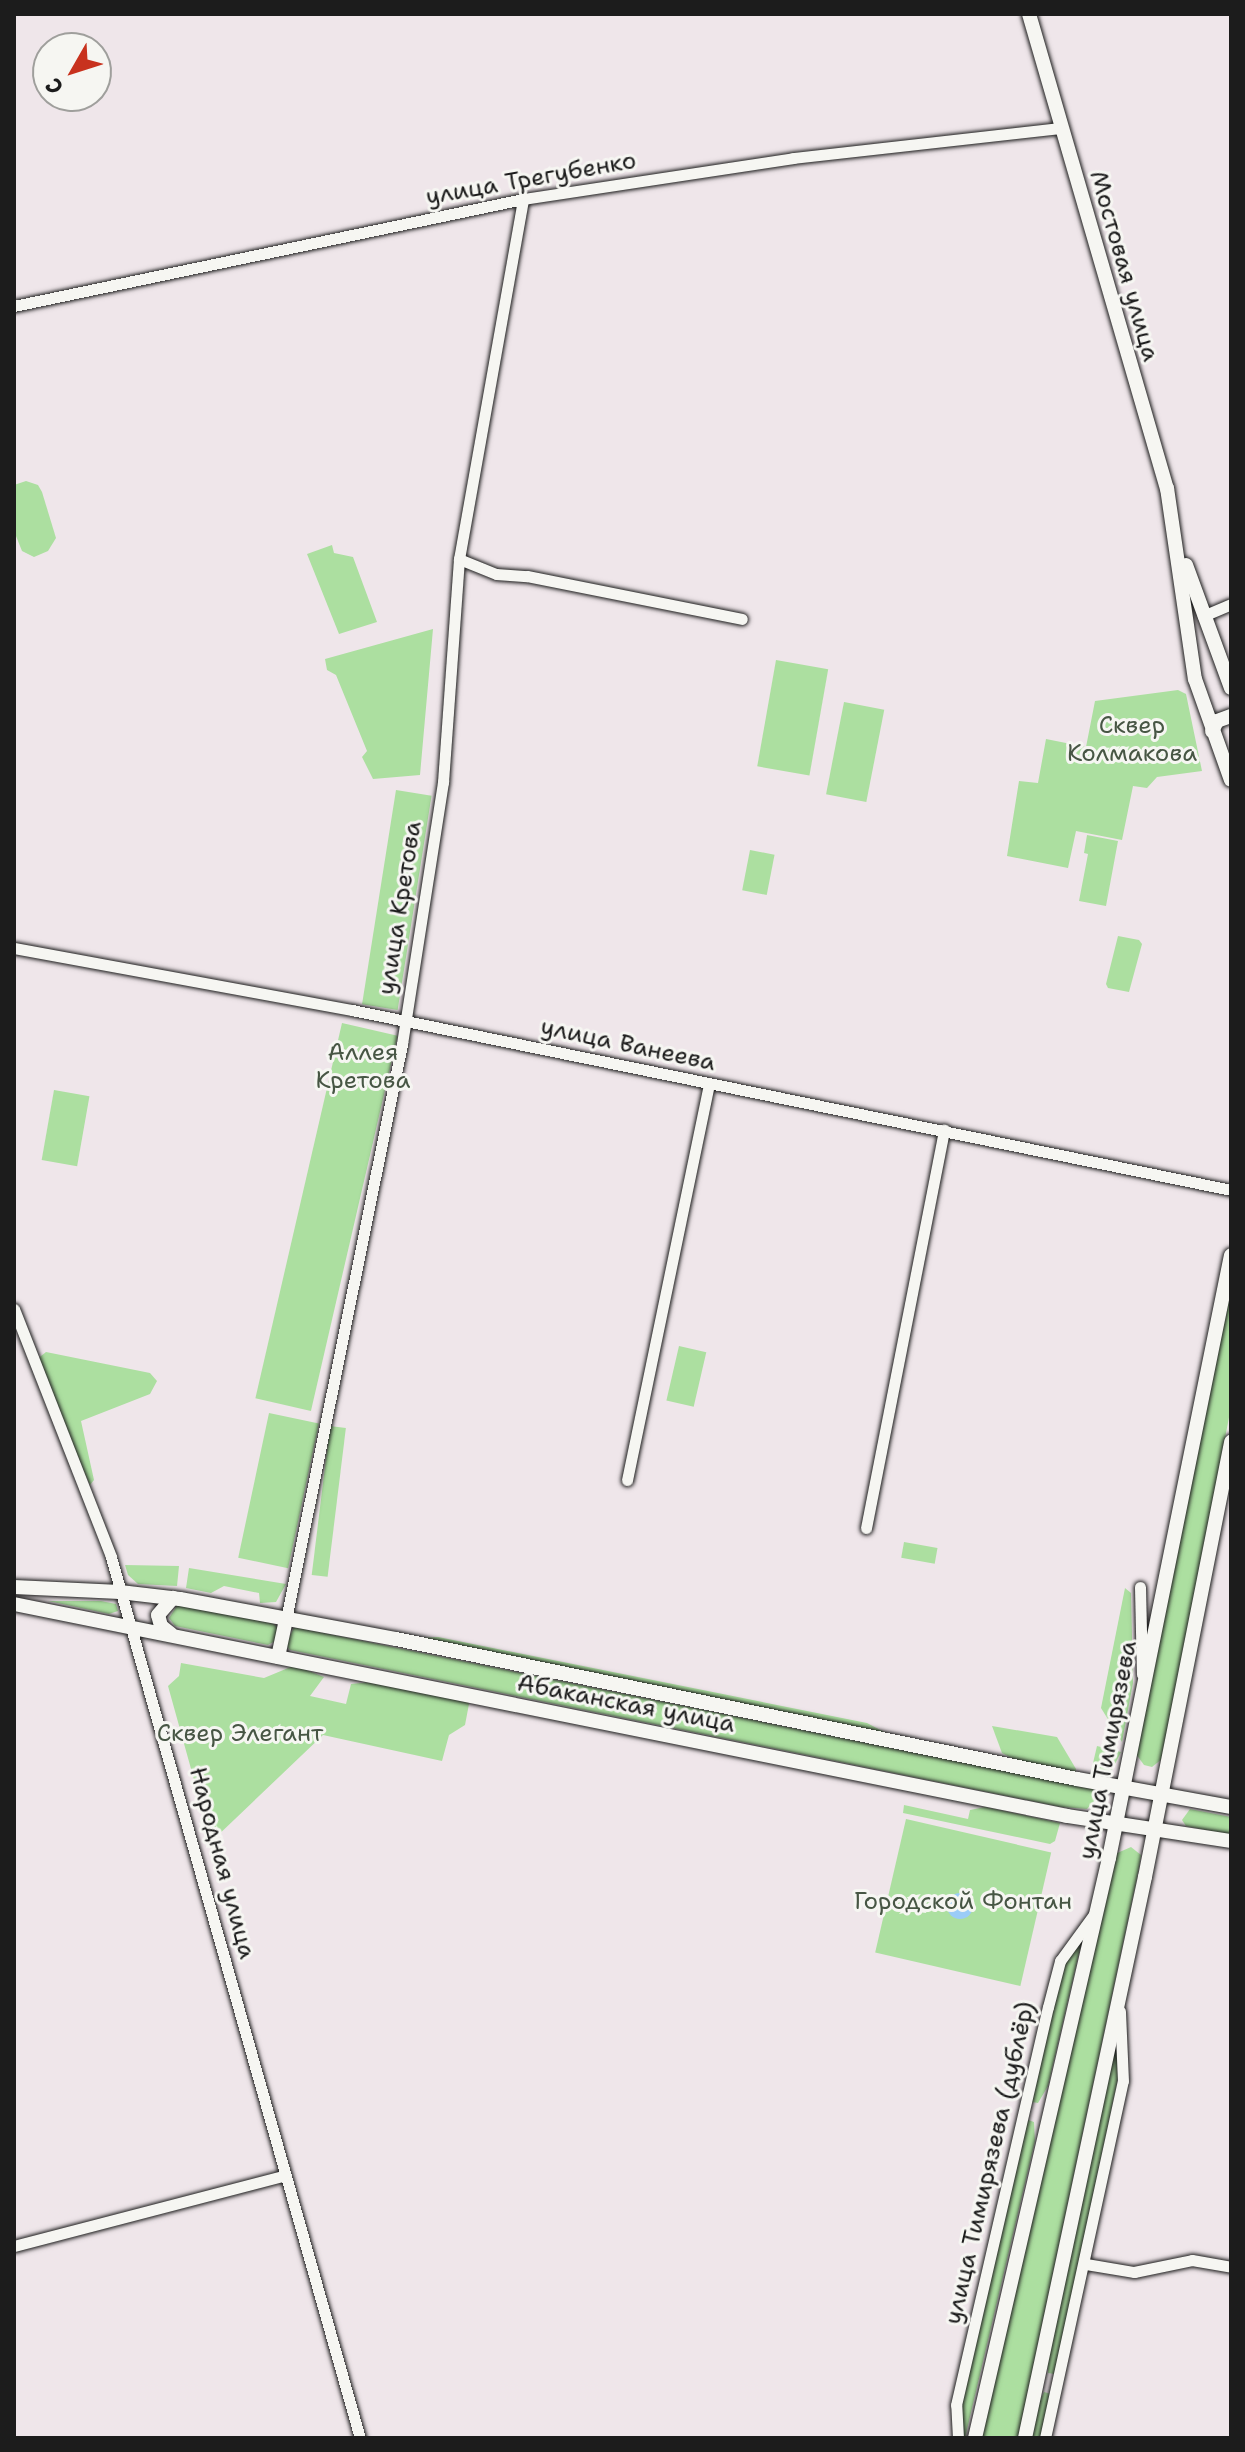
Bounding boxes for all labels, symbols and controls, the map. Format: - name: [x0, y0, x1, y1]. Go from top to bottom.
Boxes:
- north arrow: [32, 32, 112, 112]
- text: С: [39, 72, 70, 101]
- street label: улица Трегубенко: [424, 146, 638, 212]
- street label: Мостовая улица: [1083, 167, 1165, 365]
- park label: Сквер Колмакова: [1067, 712, 1197, 768]
- street label: улица Кретова: [372, 819, 428, 997]
- street label: улица Ванеева: [538, 1012, 718, 1078]
- park label: Аллея Кретова: [316, 1039, 410, 1095]
- street label: улица Тимирязева: [1073, 1638, 1143, 1862]
- street label: Абаканская улица: [515, 1669, 737, 1739]
- park label: Сквер Элегант: [157, 1720, 323, 1748]
- street label: Народная улица: [183, 1764, 261, 1962]
- park label: Городской Фонтан: [854, 1888, 1072, 1916]
- street label: улица Тимирязева (дублёр): [939, 1999, 1041, 2327]

